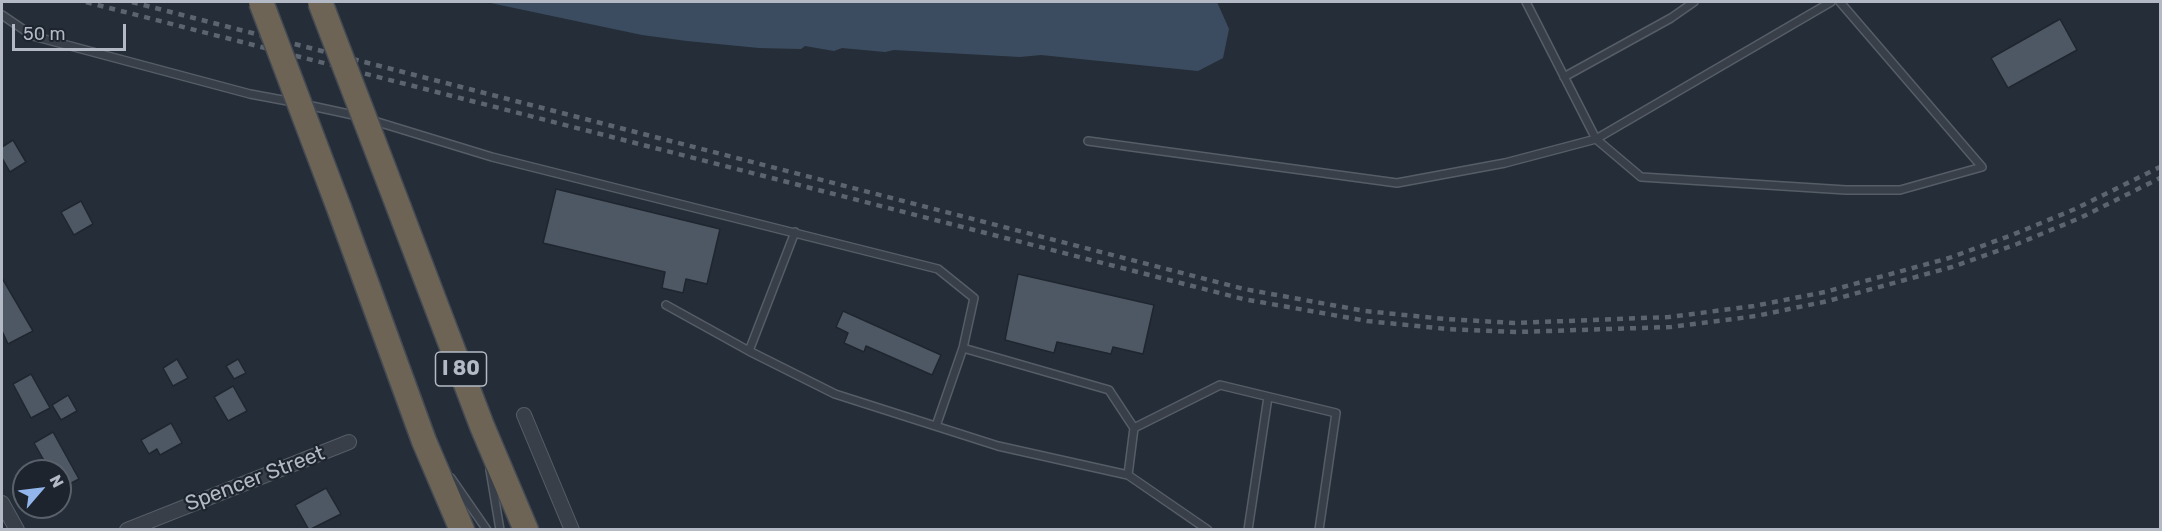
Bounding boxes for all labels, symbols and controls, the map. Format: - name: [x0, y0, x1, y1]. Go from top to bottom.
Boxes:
- scale bar: [15, 12, 129, 50]
- text: 50 m: [23, 23, 66, 45]
- road number: I 80: [436, 352, 486, 386]
- street label: Spencer Street: [182, 441, 328, 517]
- north arrow: [12, 459, 72, 519]
- text: N: [45, 472, 68, 491]

